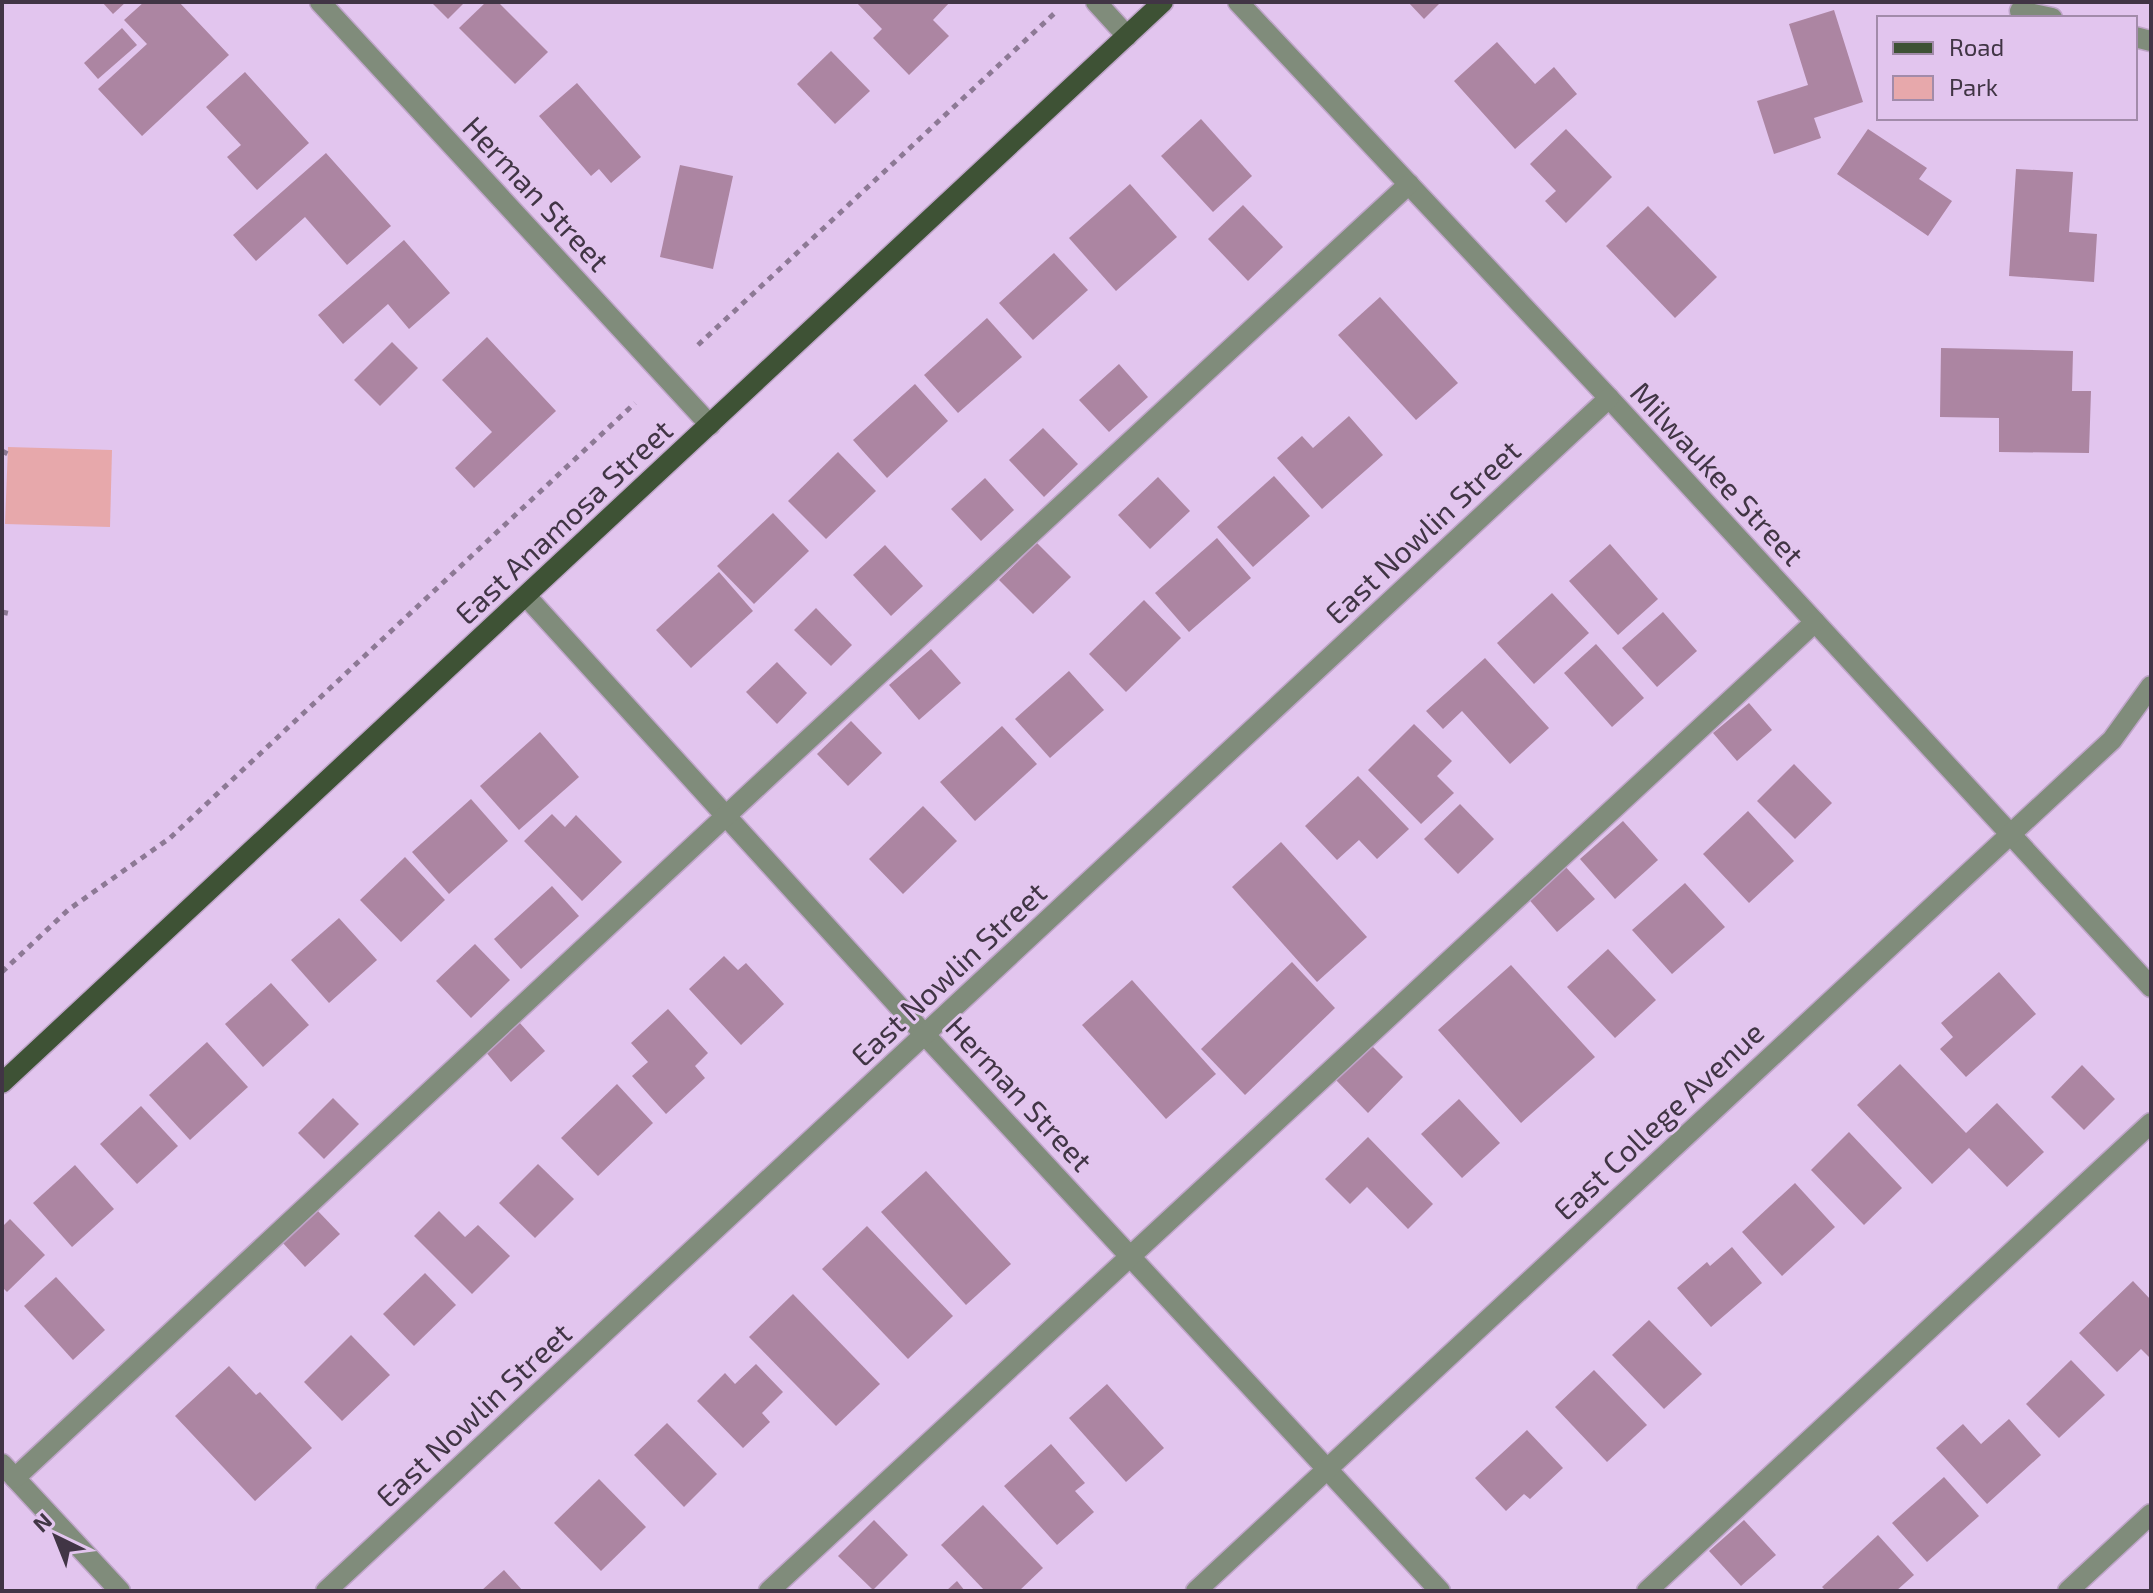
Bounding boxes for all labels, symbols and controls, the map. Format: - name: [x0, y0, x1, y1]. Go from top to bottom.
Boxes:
- legend: [1877, 16, 2137, 120]
- text: Road: [1949, 32, 2004, 61]
- text: Park: [1949, 72, 1998, 101]
- street label: Herman Street: [456, 108, 618, 278]
- street label: Milwaukee Street: [1624, 374, 1812, 572]
- street label: East Anamosa Street: [447, 411, 679, 631]
- street label: East Nowlin Street: [1317, 431, 1527, 631]
- street label: East Nowlin Street: [843, 873, 1053, 1073]
- street label: Herman Street: [939, 1008, 1101, 1178]
- street label: East College Avenue: [1546, 1013, 1770, 1227]
- street label: East Nowlin Street: [368, 1314, 578, 1514]
- north arrow: [16, 1497, 96, 1577]
- text: N: [27, 1507, 56, 1537]

